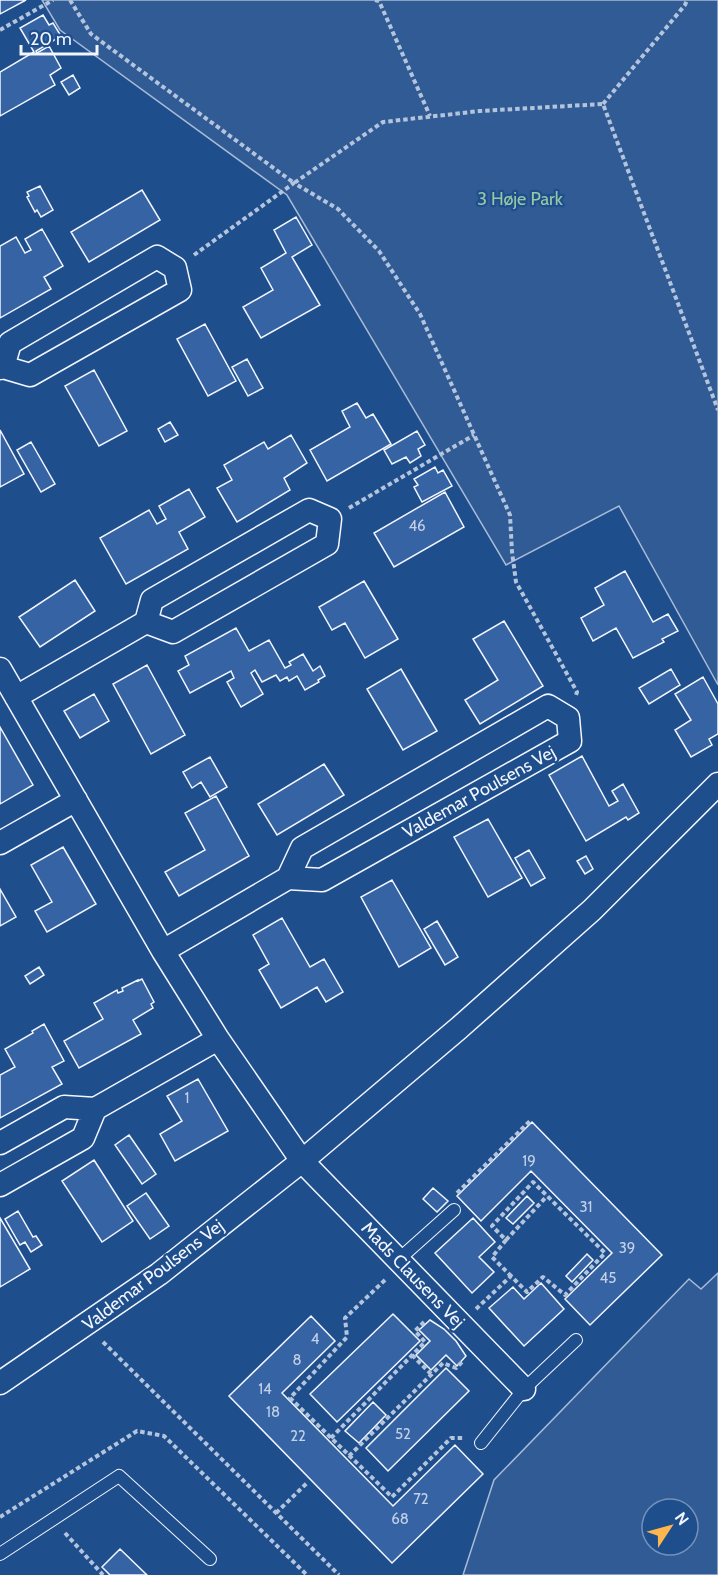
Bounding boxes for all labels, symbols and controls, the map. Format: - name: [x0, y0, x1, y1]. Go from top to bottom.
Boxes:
- scale bar: [21, 18, 98, 56]
- text: 20 m: [30, 28, 72, 50]
- park label: 3 Høje Park: [477, 188, 564, 210]
- house number: 46: [408, 517, 426, 535]
- street label: Valdemar Poulsens Vej: [399, 741, 559, 843]
- house number: 1: [185, 1089, 189, 1107]
- house number: 19: [522, 1152, 536, 1170]
- house number: 31: [579, 1198, 593, 1216]
- street label: Valdemar Poulsens Vej: [78, 1215, 228, 1335]
- street label: Mads Clausens Vej: [357, 1217, 469, 1333]
- house number: 39: [619, 1239, 635, 1257]
- house number: 45: [600, 1269, 616, 1287]
- house number: 4: [311, 1330, 320, 1348]
- house number: 8: [292, 1351, 302, 1369]
- house number: 14: [258, 1380, 272, 1398]
- house number: 18: [266, 1403, 280, 1421]
- house number: 52: [395, 1425, 411, 1443]
- house number: 22: [290, 1427, 306, 1445]
- house number: 72: [413, 1490, 429, 1508]
- north arrow: [640, 1497, 700, 1557]
- text: N: [671, 1508, 693, 1529]
- house number: 68: [391, 1510, 409, 1528]

